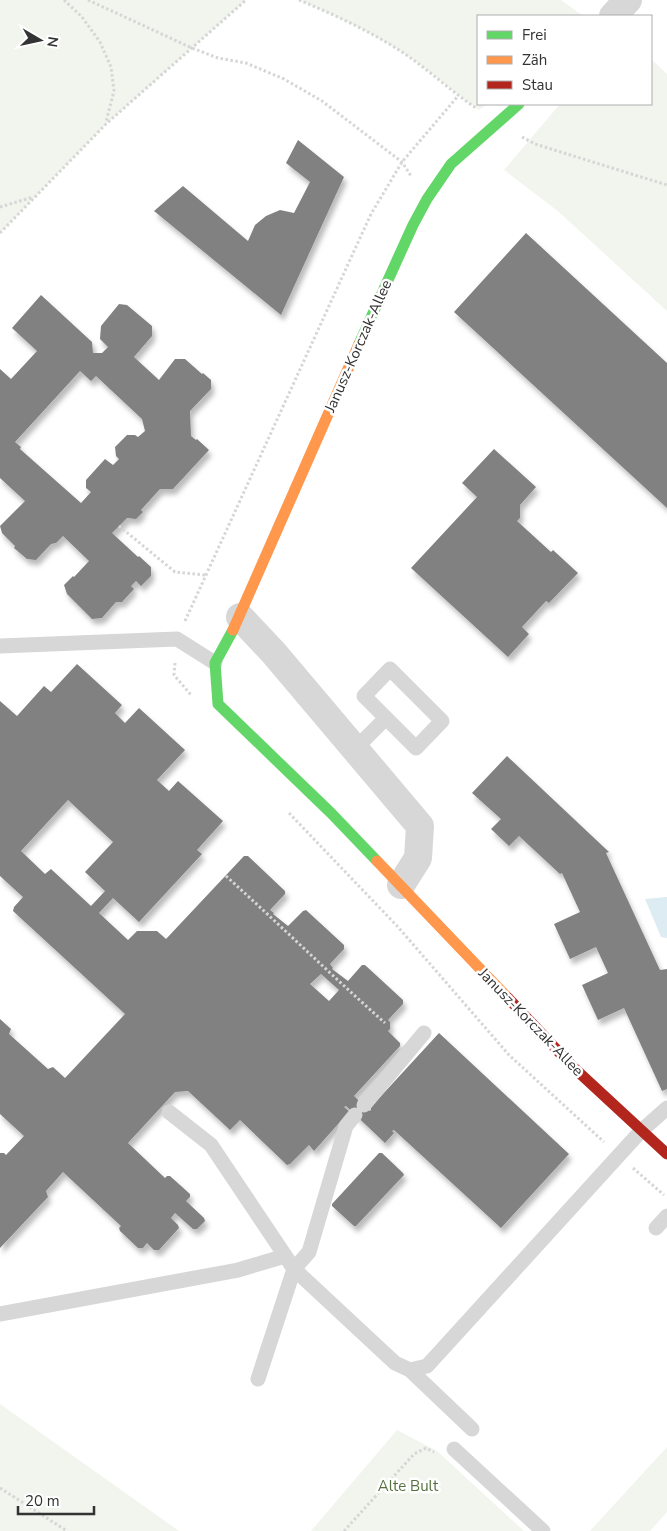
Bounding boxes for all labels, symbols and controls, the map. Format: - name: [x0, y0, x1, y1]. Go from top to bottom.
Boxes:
- north arrow: [15, 15, 65, 65]
- legend: [477, 15, 652, 105]
- text: Frei: [522, 25, 547, 45]
- text: N: [42, 35, 63, 49]
- text: Zäh: [522, 50, 547, 70]
- text: Stau: [522, 75, 553, 95]
- street label: Janusz-Korczak-Allee: [319, 277, 396, 416]
- street label: Janusz-Korczak-Allee: [473, 963, 588, 1080]
- park label: Alte Bult: [378, 1476, 439, 1496]
- scale bar: [18, 1484, 94, 1516]
- text: 20 m: [25, 1491, 60, 1511]

